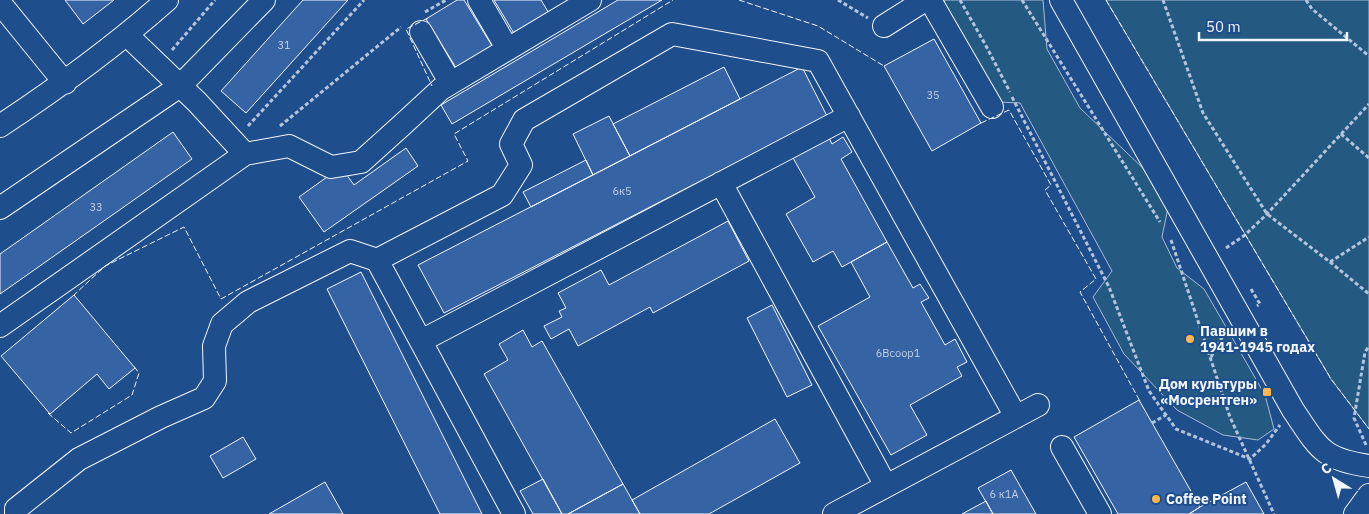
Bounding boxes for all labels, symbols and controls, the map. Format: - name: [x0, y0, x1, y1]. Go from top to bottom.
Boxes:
- scale bar: [1199, 10, 1346, 42]
- text: 50 m: [1206, 17, 1241, 36]
- house number: 31: [277, 38, 291, 52]
- house number: 35: [926, 88, 940, 102]
- house number: 6к5: [612, 184, 632, 198]
- house number: 33: [89, 200, 103, 214]
- place label: Павшим в 1941-1945 годах: [1200, 322, 1315, 356]
- marker: Павшим в 1941-1945 годах: [1184, 333, 1196, 345]
- house number: 6Всоор1: [876, 346, 921, 360]
- place label: Дом культуры «Мосрентген»: [1159, 375, 1257, 409]
- marker: Дом культуры «Мосрентген»: [1261, 386, 1273, 398]
- north arrow: [1309, 454, 1359, 504]
- text: С: [1317, 459, 1335, 479]
- house number: 6 к1А: [990, 487, 1018, 501]
- place label: Coffee Point: [1166, 490, 1247, 508]
- marker: Coffee Point: [1150, 493, 1162, 505]

